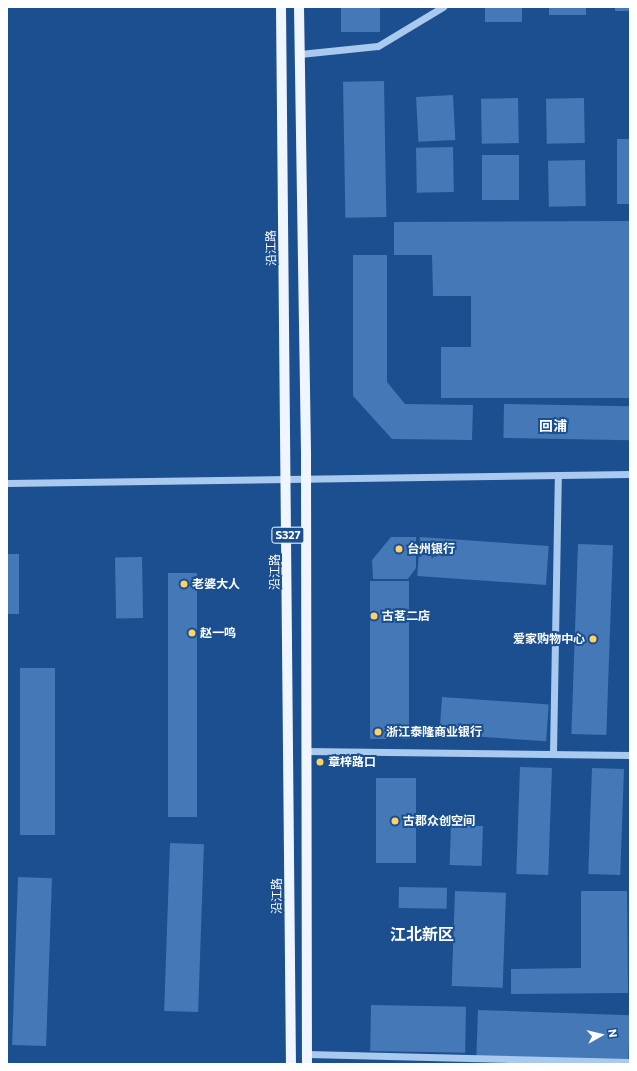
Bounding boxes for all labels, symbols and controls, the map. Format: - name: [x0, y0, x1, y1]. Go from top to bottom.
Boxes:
- street label: 沿江路: [263, 230, 279, 266]
- district label: 回浦: [539, 418, 567, 434]
- road number: S327: [271, 526, 305, 544]
- place label: 台州银行: [407, 542, 455, 556]
- marker: 台州银行: [394, 544, 404, 554]
- street label: 沿江路: [268, 554, 282, 590]
- place label: 老婆大人: [192, 577, 240, 591]
- marker: 老婆大人: [179, 579, 189, 589]
- place label: 古茗二店: [382, 609, 430, 623]
- marker: 古茗二店: [369, 611, 379, 621]
- place label: 赵一鸣: [200, 626, 236, 640]
- marker: 赵一鸣: [187, 628, 197, 638]
- place label: 爱家购物中心: [513, 632, 585, 646]
- marker: 爱家购物中心: [588, 634, 598, 644]
- place label: 浙江泰隆商业银行: [386, 725, 482, 739]
- marker: 浙江泰隆商业银行: [373, 727, 383, 737]
- place label: 章梓路口: [328, 755, 376, 769]
- marker: 章梓路口: [315, 757, 325, 767]
- place label: 古郡众创空间: [403, 814, 475, 828]
- marker: 古郡众创空间: [390, 816, 400, 826]
- street label: 沿江路: [270, 878, 284, 914]
- district label: 江北新区: [390, 924, 454, 944]
- north arrow: [581, 1015, 621, 1055]
- text: N: [606, 1028, 620, 1038]

